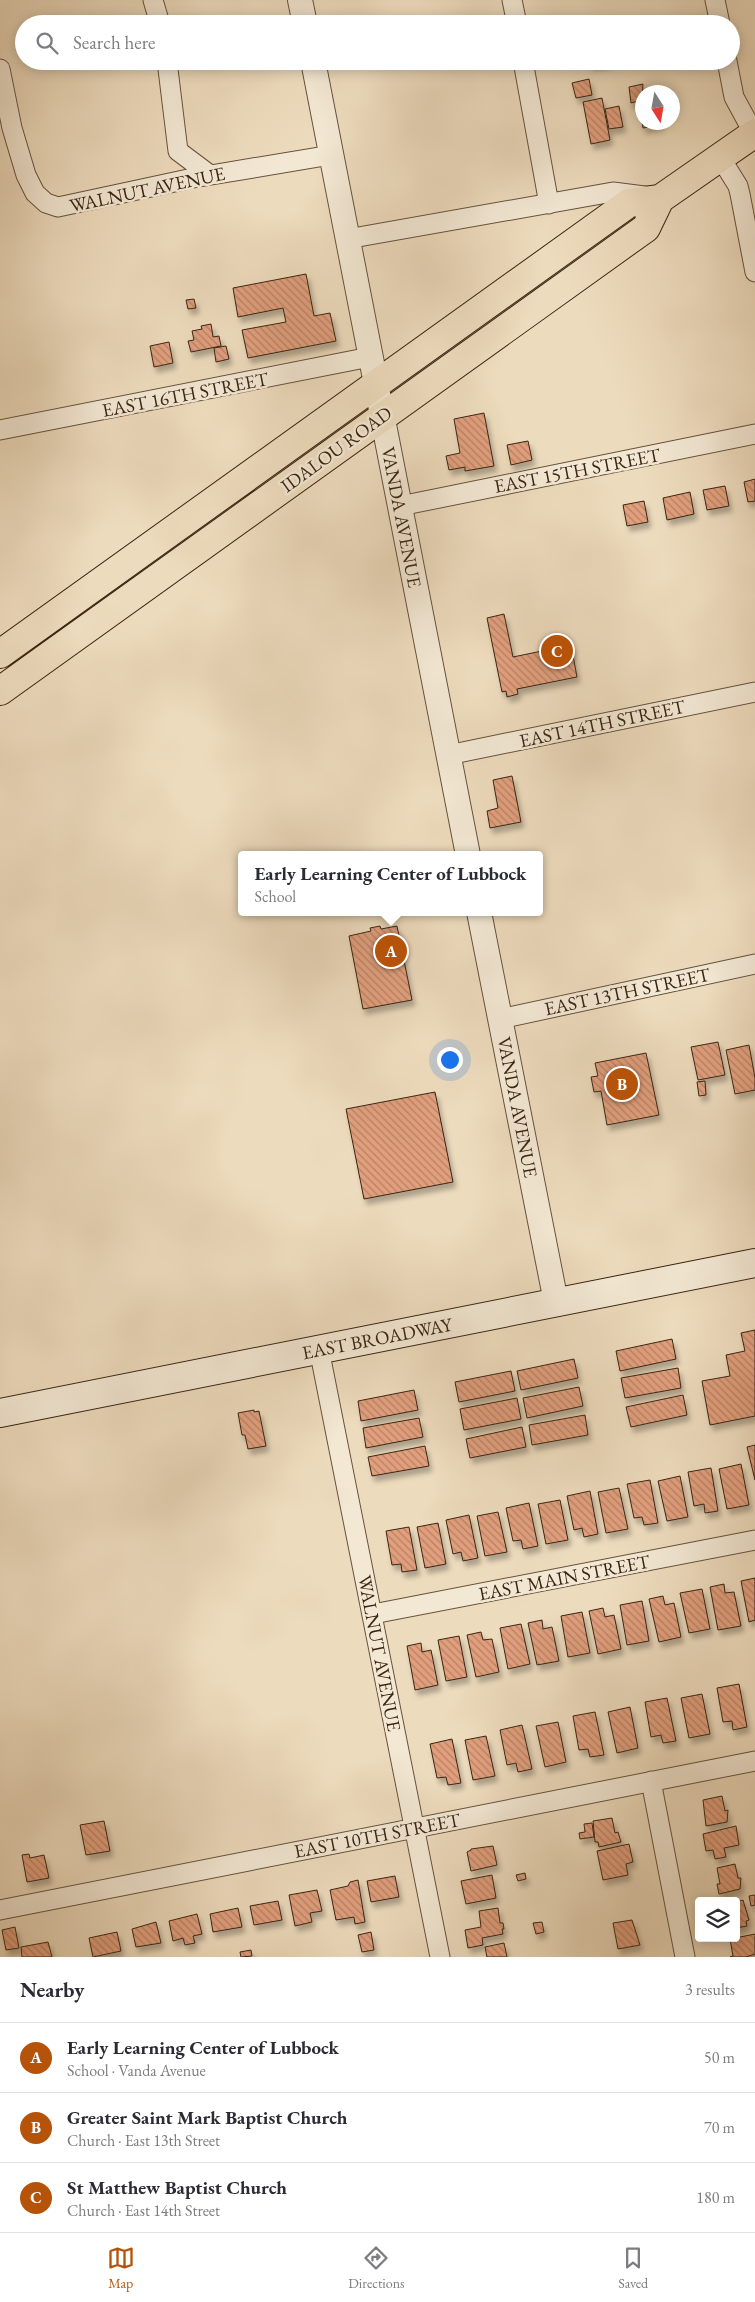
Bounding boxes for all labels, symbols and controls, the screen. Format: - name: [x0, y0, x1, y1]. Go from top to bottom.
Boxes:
- search box: [15, 15, 740, 70]
- icon: search: [33, 29, 61, 57]
- text: Search here: [73, 30, 155, 55]
- north arrow: [635, 85, 680, 130]
- street label: WALNUT AVENUE: [67, 161, 228, 218]
- street label: EAST 16TH STREET: [100, 366, 271, 423]
- street label: IDALOU ROAD: [276, 401, 397, 498]
- street label: EAST 15TH STREET: [492, 442, 663, 499]
- street label: VANDA AVENUE: [376, 445, 427, 590]
- pin: C: [541, 632, 573, 670]
- street label: EAST 14TH STREET: [517, 694, 687, 753]
- popup: [238, 851, 543, 916]
- text: Early Learning Center of Lubbock: [255, 861, 527, 886]
- text: School: [255, 886, 296, 907]
- pin: A: [375, 932, 407, 970]
- street label: EAST 13TH STREET: [542, 962, 712, 1021]
- street label: VANDA AVENUE: [492, 1035, 543, 1180]
- your location: [437, 1047, 463, 1073]
- pin: B: [606, 1065, 638, 1103]
- street label: EAST BROADWAY: [300, 1311, 455, 1365]
- street label: EAST MAIN STREET: [476, 1549, 652, 1606]
- street label: WALNUT AVENUE: [352, 1573, 407, 1734]
- street label: EAST 10TH STREET: [292, 1807, 463, 1864]
- map controls: [695, 1897, 740, 1942]
- button: layers: [695, 1897, 740, 1942]
- text: Nearby: [20, 1976, 84, 2003]
- text: 3 results: [685, 1979, 735, 2000]
- text: Early Learning Center of Lubbock: [67, 2035, 339, 2060]
- text: A: [30, 2047, 42, 2068]
- text: 50 m: [704, 2047, 735, 2068]
- text: School · Vanda Avenue: [67, 2060, 206, 2081]
- text: Greater Saint Mark Baptist Church: [67, 2105, 347, 2130]
- text: B: [31, 2117, 41, 2138]
- text: 70 m: [704, 2117, 735, 2138]
- text: Church · East 13th Street: [67, 2130, 220, 2151]
- text: St Matthew Baptist Church: [67, 2175, 287, 2200]
- text: C: [30, 2187, 42, 2208]
- text: 180 m: [696, 2187, 735, 2208]
- text: Church · East 14th Street: [67, 2200, 220, 2221]
- tab: Map: [107, 2244, 135, 2292]
- tab: Directions: [348, 2244, 405, 2292]
- tab: Saved: [618, 2244, 648, 2292]

